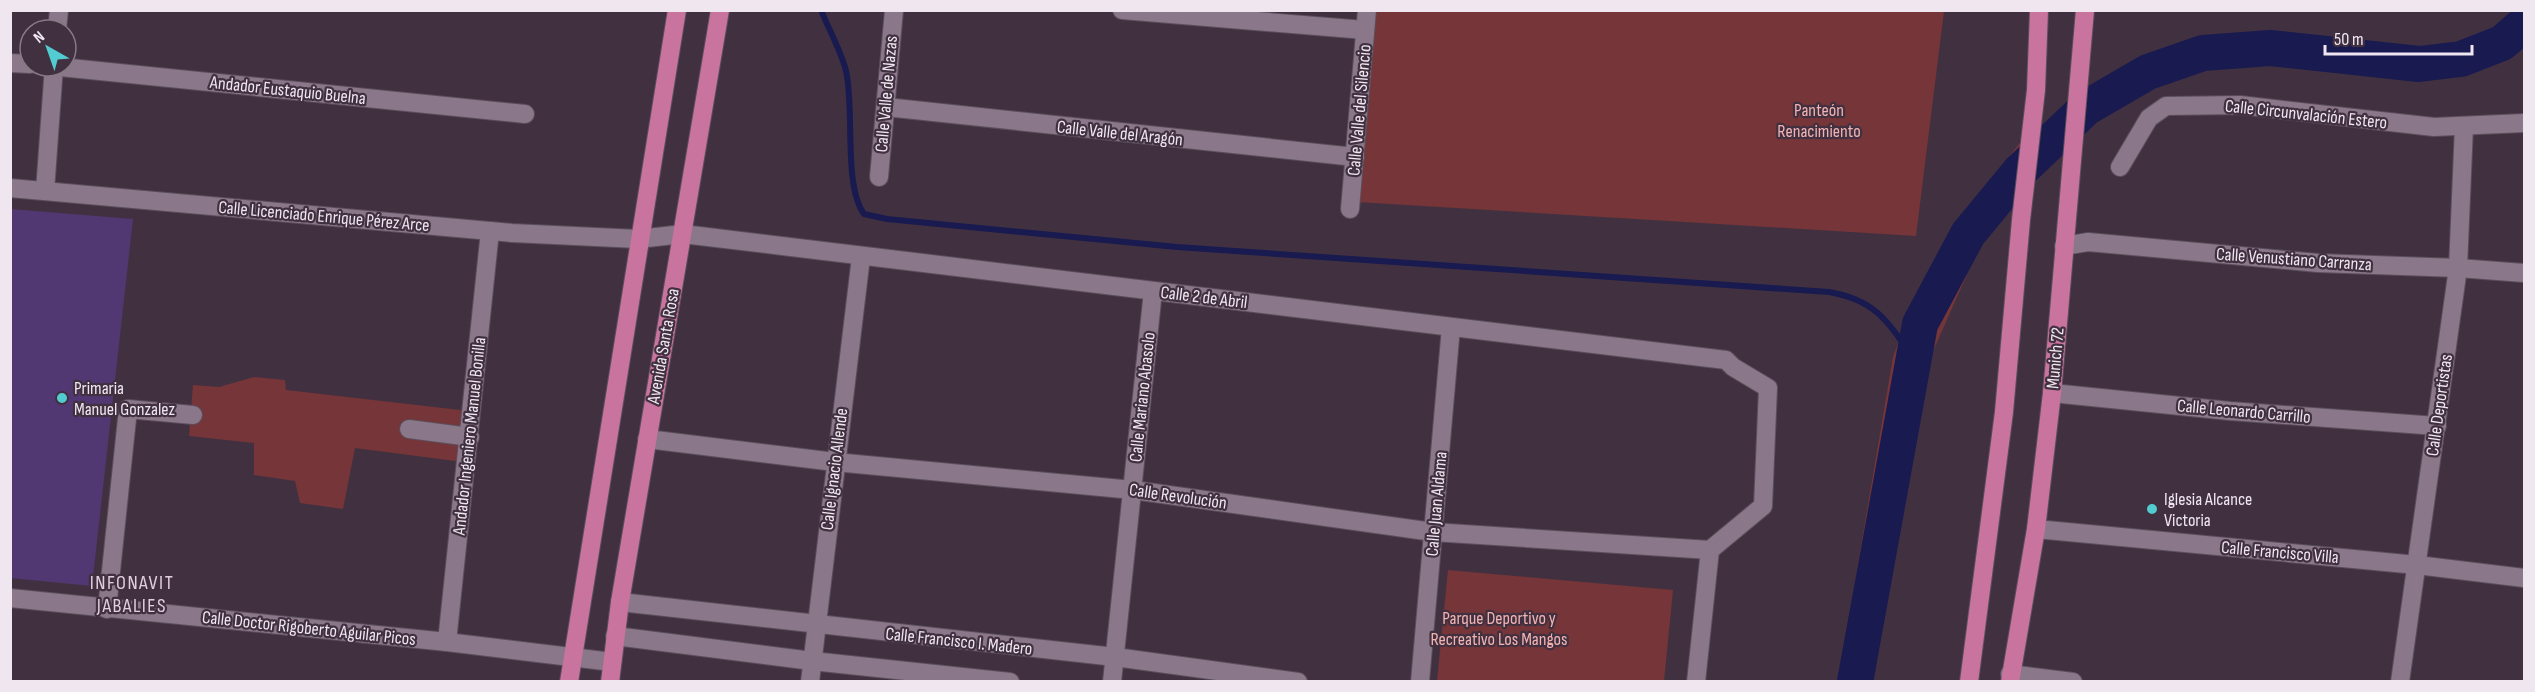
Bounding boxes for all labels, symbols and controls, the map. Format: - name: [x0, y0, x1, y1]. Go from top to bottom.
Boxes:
- north arrow: [18, 18, 78, 78]
- scale bar: [2325, 18, 2472, 56]
- text: N: [30, 28, 49, 48]
- text: 50 m: [2334, 29, 2364, 50]
- street label: Calle Valle de Nazas: [871, 35, 902, 153]
- street label: Calle Valle del Silencio: [1343, 44, 1376, 177]
- street label: Andador Eustaquio Buelna: [208, 72, 367, 109]
- street label: Calle Circunvalación Estero: [2224, 96, 2388, 133]
- park label: Panteón Renacimiento: [1777, 100, 1861, 142]
- street label: Calle Valle del Aragón: [1056, 116, 1184, 151]
- street label: Calle Licenciado Enrique Pérez Arce: [218, 197, 430, 236]
- street label: Calle Venustiano Carranza: [2216, 244, 2372, 275]
- street label: Calle 2 de Abril: [1159, 282, 1249, 313]
- street label: Avenida Santa Rosa: [643, 287, 684, 406]
- street label: Munich 72: [2042, 326, 2069, 390]
- street label: Calle Mariano Abasolo: [1125, 331, 1160, 463]
- street label: Andador Ingeniero Manuel Bonilla: [449, 336, 490, 537]
- street label: Calle Deportistas: [2422, 353, 2457, 457]
- place label: Primaria Manuel Gonzalez: [74, 378, 175, 420]
- marker: Primaria Manuel Gonzalez: [55, 391, 69, 405]
- street label: Calle Leonardo Carrillo: [2176, 395, 2312, 428]
- street label: Calle Ignacio Allende: [817, 407, 852, 531]
- street label: Calle Juan Aldama: [1421, 451, 1452, 557]
- street label: Calle Revolución: [1128, 479, 1228, 514]
- place label: Iglesia Alcance Victoria: [2164, 489, 2252, 531]
- marker: Iglesia Alcance Victoria: [2145, 502, 2159, 516]
- street label: Calle Francisco Villa: [2220, 537, 2340, 568]
- district label: INFONAVIT JABALIES: [90, 571, 174, 618]
- street label: Calle Doctor Rigoberto Aguilar Picos: [201, 607, 417, 650]
- park label: Parque Deportivo y Recreativo Los Mangos: [1430, 608, 1568, 650]
- street label: Calle Francisco I. Madero: [884, 623, 1033, 660]

